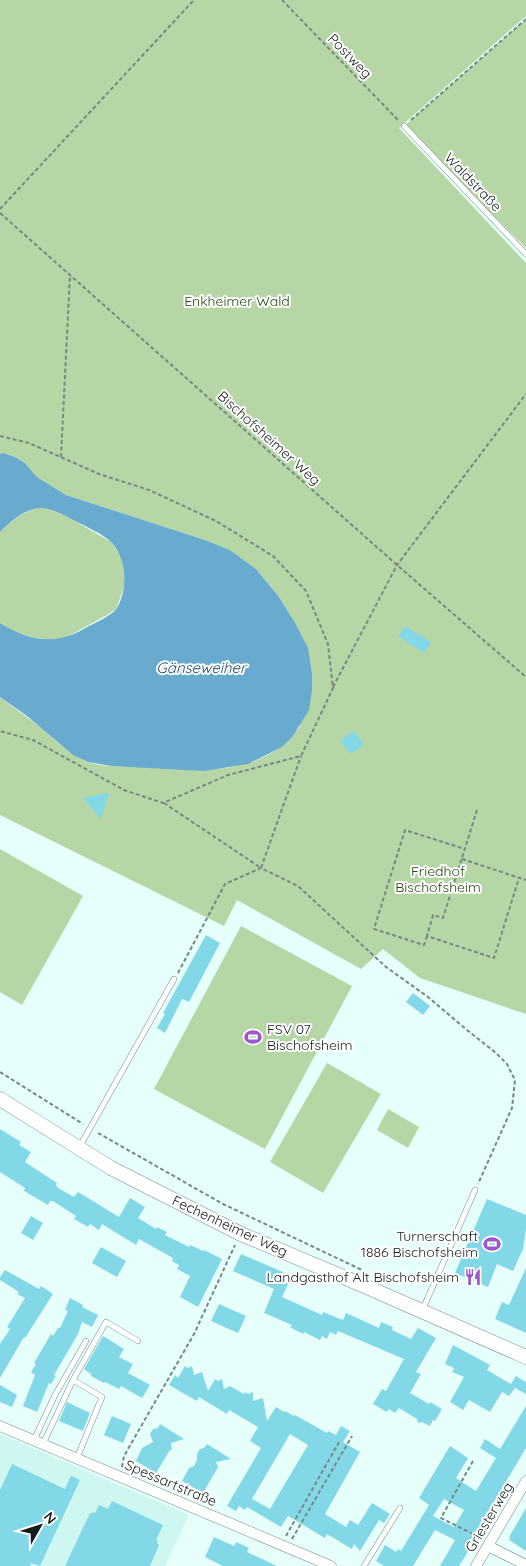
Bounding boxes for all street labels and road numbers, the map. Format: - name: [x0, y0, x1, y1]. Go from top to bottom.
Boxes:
- street label: Postweg: [324, 30, 376, 82]
- street label: Waldstraße: [441, 149, 506, 215]
- street label: Bischofsheimer Weg: [214, 387, 324, 489]
- street label: Fechenheimer Weg: [169, 1191, 291, 1261]
- street label: Spessartstraße: [122, 1456, 220, 1510]
- street label: Griesterweg: [461, 1479, 517, 1555]

